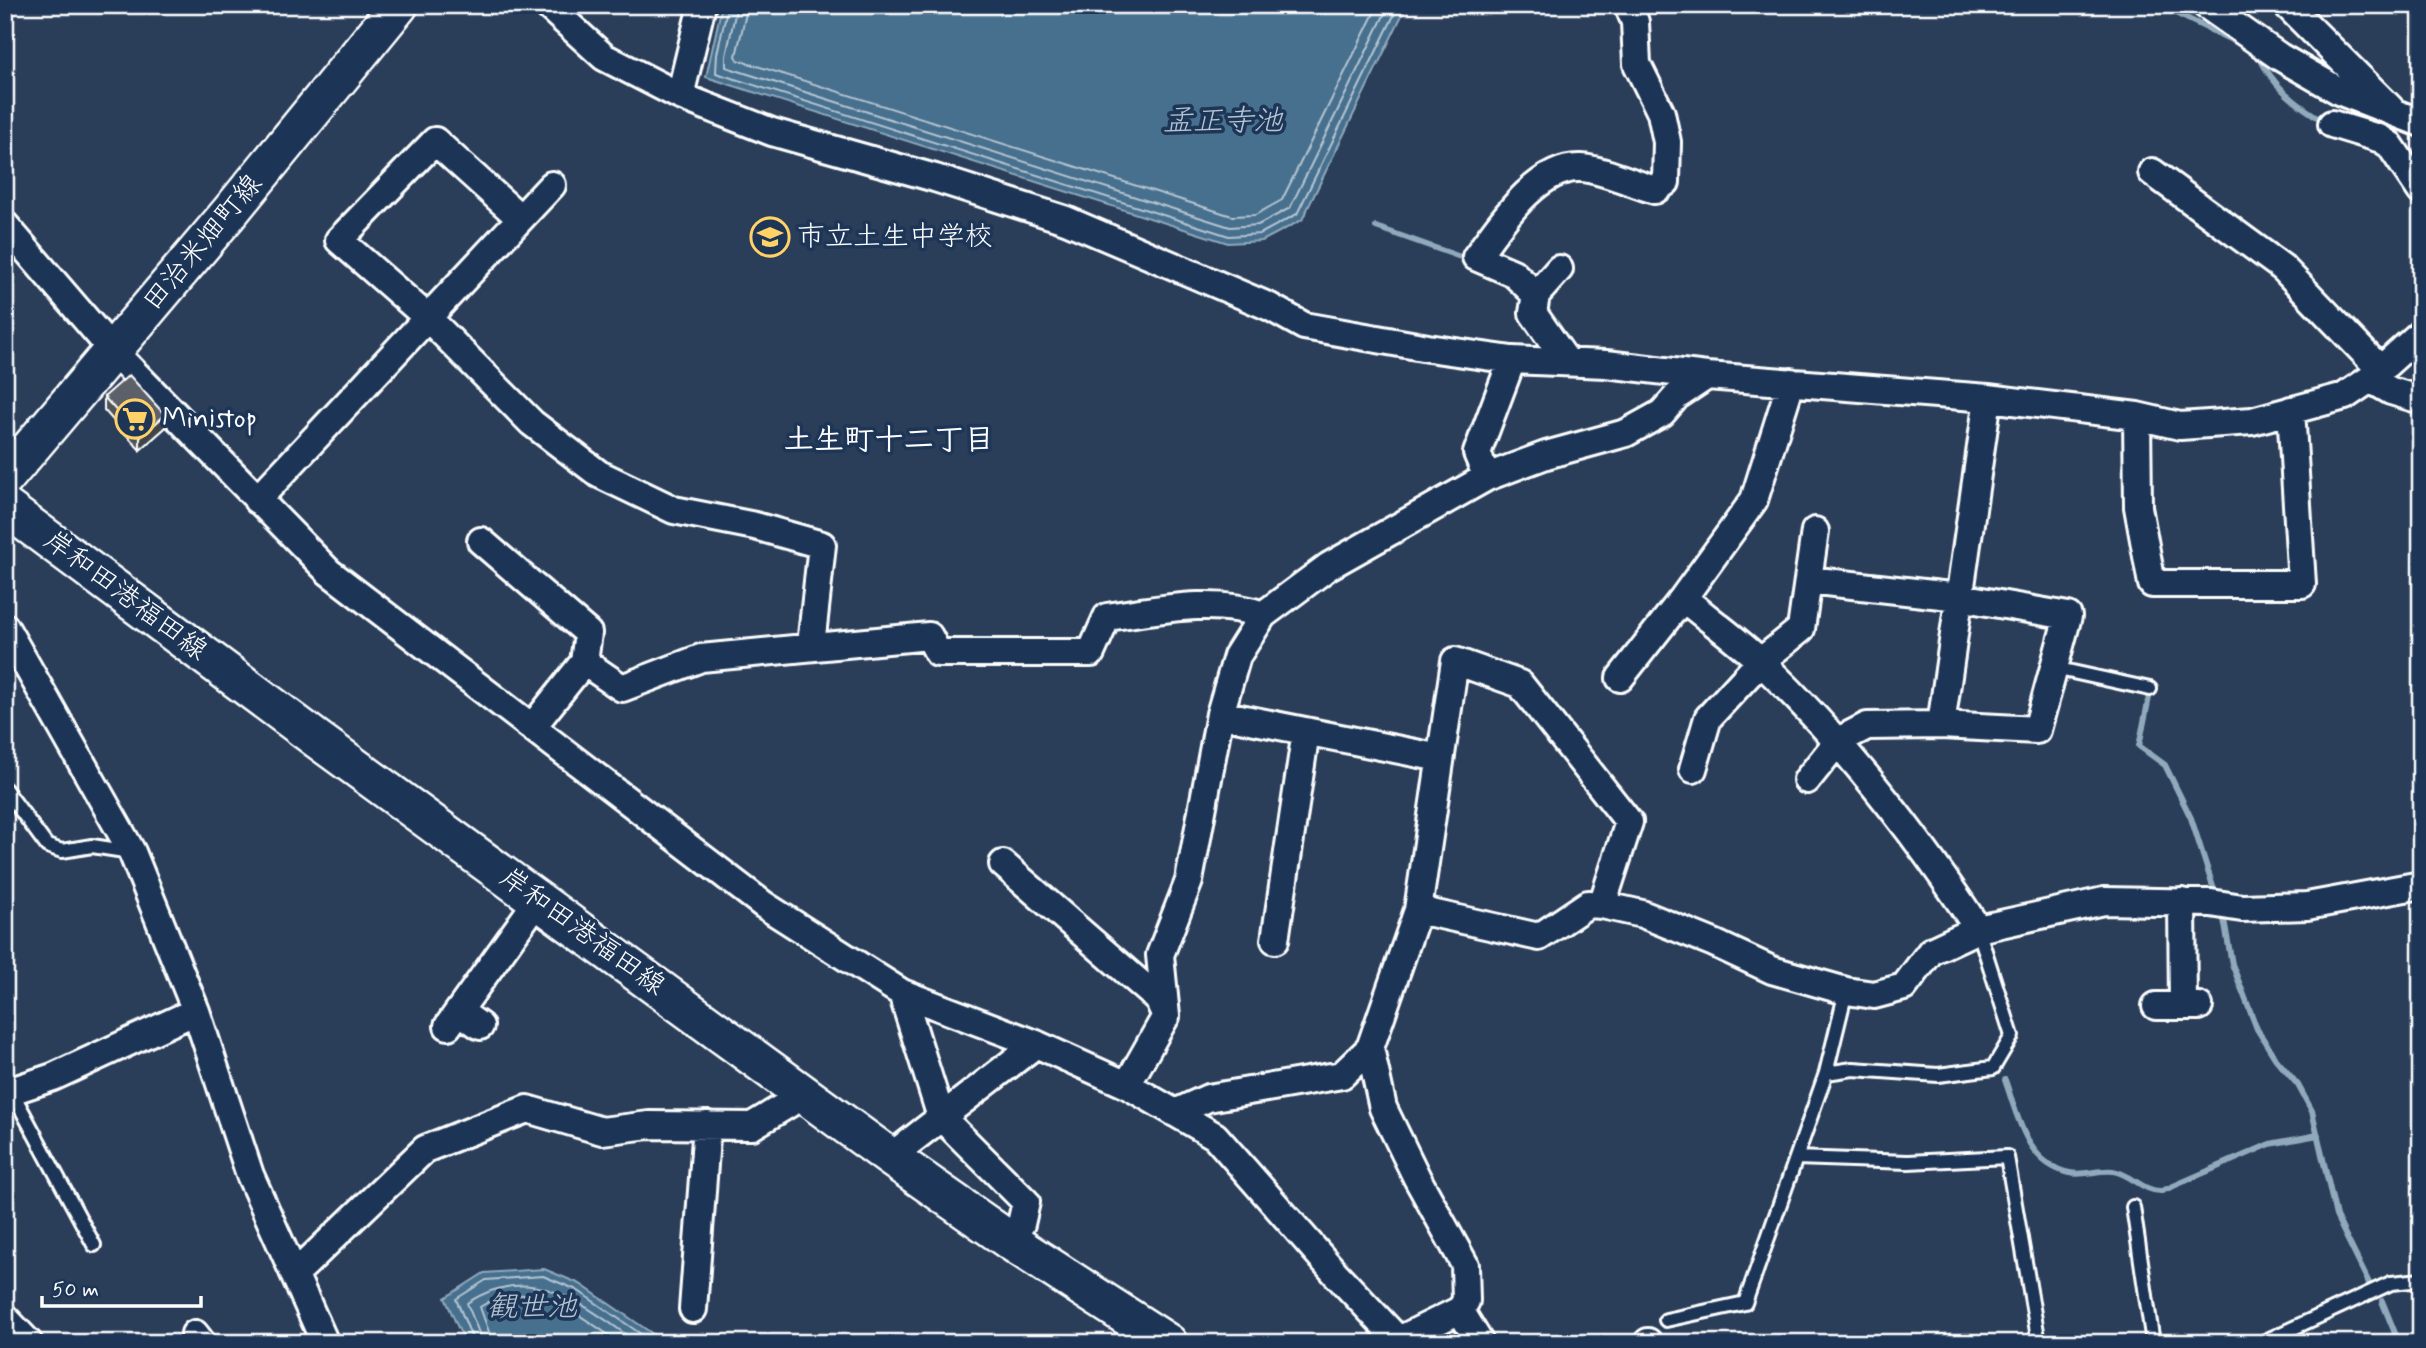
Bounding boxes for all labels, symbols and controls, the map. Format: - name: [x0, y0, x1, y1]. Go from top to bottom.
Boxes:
- water label: 孟正寺池: [1163, 102, 1284, 141]
- street label: 田治米畑町線: [135, 167, 271, 319]
- school or university icon: 市立土生中学校: [749, 216, 791, 258]
- place label: 市立土生中学校: [797, 219, 993, 256]
- supermarket icon: Ministop: [114, 398, 156, 440]
- place label: Ministop: [162, 401, 257, 438]
- district label: 土生町十二丁目: [784, 421, 994, 460]
- street label: 岸和田港福田線: [36, 522, 214, 670]
- street label: 岸和田港福田線: [492, 859, 672, 1005]
- scale bar: [42, 1264, 201, 1308]
- text: 50 m: [52, 1276, 99, 1304]
- water label: 観世池: [487, 1288, 578, 1327]

